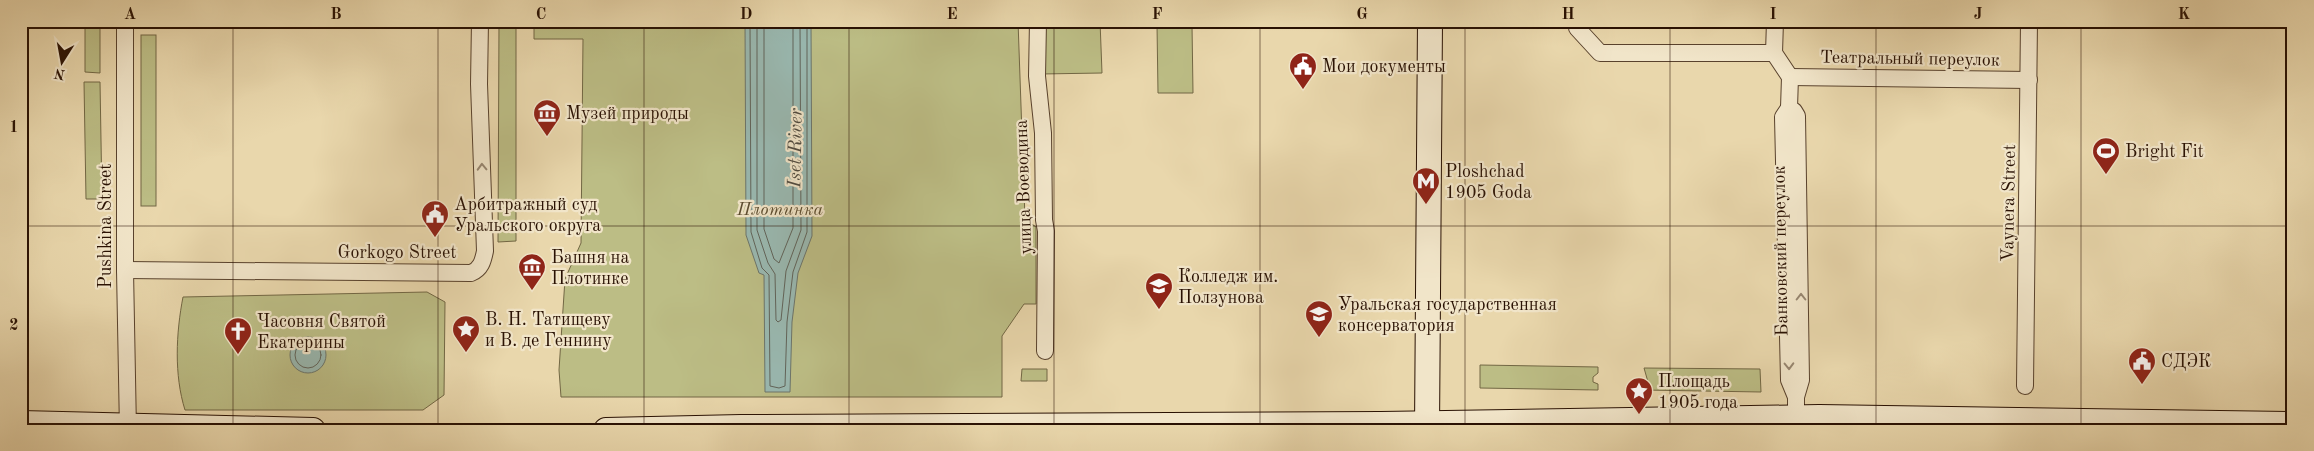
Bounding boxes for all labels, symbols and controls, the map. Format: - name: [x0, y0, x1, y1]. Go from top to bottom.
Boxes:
- text: A: [124, 7, 136, 23]
- text: B: [330, 7, 342, 23]
- text: C: [536, 7, 546, 23]
- text: D: [740, 7, 752, 23]
- text: E: [946, 7, 958, 23]
- text: F: [1152, 7, 1163, 23]
- text: G: [1356, 7, 1368, 23]
- text: H: [1561, 7, 1575, 23]
- text: I: [1769, 7, 1777, 23]
- text: J: [1974, 7, 1983, 23]
- text: K: [2178, 7, 2190, 23]
- north arrow: [38, 38, 88, 88]
- street label: Театральный переулок: [1820, 48, 2000, 70]
- public building icon: Мои документы: [1288, 51, 1318, 90]
- place label: Мои документы: [1322, 58, 1446, 76]
- text: N: [53, 66, 66, 82]
- museum icon: Музей природы: [532, 98, 562, 137]
- place label: Музей природы: [566, 105, 689, 123]
- water label: Iset River: [786, 107, 807, 189]
- street label: улица Воеводина: [1013, 119, 1035, 255]
- text: 1: [9, 120, 19, 136]
- sports icon: Bright Fit: [2091, 136, 2121, 175]
- place label: Bright Fit: [2125, 143, 2204, 161]
- street label: Vaynera Street: [1999, 144, 2019, 262]
- street label: Pushkina Street: [97, 163, 115, 289]
- one-way arrow: [477, 163, 487, 171]
- place label: Ploshchad 1905 Goda: [1445, 163, 1532, 202]
- street label: Банковский переулок: [1771, 165, 1791, 336]
- metro station icon: Ploshchad 1905 Goda: [1411, 166, 1441, 205]
- place label: Арбитражный суд Уральского округа: [454, 196, 601, 235]
- public building icon: Арбитражный суд Уральского округа: [420, 199, 450, 238]
- park label: Плотинка: [736, 201, 824, 219]
- street label: Gorkogo Street: [338, 244, 456, 262]
- place label: Башня на Плотинке: [551, 249, 629, 288]
- museum icon: Башня на Плотинке: [517, 252, 547, 291]
- place label: Колледж им. Ползунова: [1178, 268, 1278, 307]
- school or university icon: Колледж им. Ползунова: [1144, 271, 1174, 310]
- one-way arrow: [1796, 293, 1806, 300]
- place label: Уральская государственная консерватория: [1338, 296, 1557, 335]
- school or university icon: Уральская государственная консерватория: [1304, 299, 1334, 338]
- place label: В. Н. Татищеву и В. де Геннину: [485, 311, 612, 350]
- place label: Часовня Святой Екатерины: [257, 313, 386, 352]
- place icon: В. Н. Татищеву и В. де Геннину: [451, 314, 481, 353]
- church icon: Часовня Святой Екатерины: [223, 316, 253, 355]
- text: 2: [9, 318, 19, 334]
- public building icon: СДЭК: [2127, 346, 2157, 385]
- place label: СДЭК: [2161, 353, 2211, 371]
- one-way arrow: [1784, 362, 1794, 370]
- place label: Площадь 1905 года: [1658, 373, 1738, 412]
- place icon: Площадь 1905 года: [1624, 376, 1654, 415]

